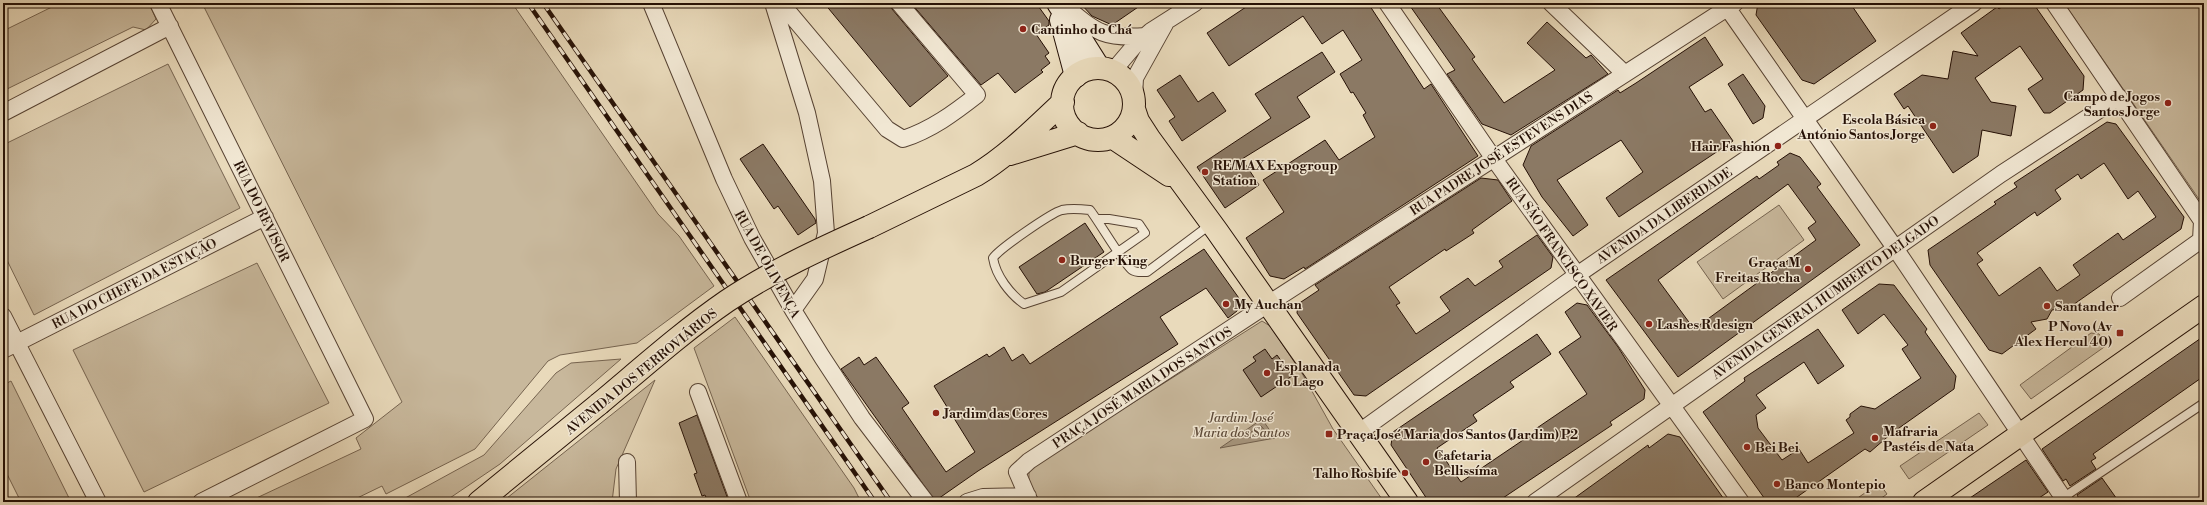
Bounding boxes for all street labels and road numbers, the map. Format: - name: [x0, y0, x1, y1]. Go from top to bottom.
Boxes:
- street label: RUA PADRE JOSÉ ESTEVENS DIAS: [1406, 88, 1596, 219]
- street label: RUA DO REVISOR: [230, 158, 293, 266]
- street label: AVENIDA DA LIBERDADE: [1593, 164, 1736, 268]
- street label: RUA SÃO FRANCISCO XAVIER: [1502, 174, 1622, 335]
- street label: RUA DE OLIVENÇA: [731, 208, 804, 322]
- street label: AVENIDA GENERAL HUMBERTO DELGADO: [1708, 213, 1942, 384]
- street label: RUA DO CHEFE DA ESTAÇÃO: [49, 234, 220, 333]
- street label: AVENIDA DOS FERROVIÁRIOS: [561, 305, 721, 439]
- street label: PRAÇA JOSÉ MARIA DOS SANTOS: [1049, 323, 1235, 452]

